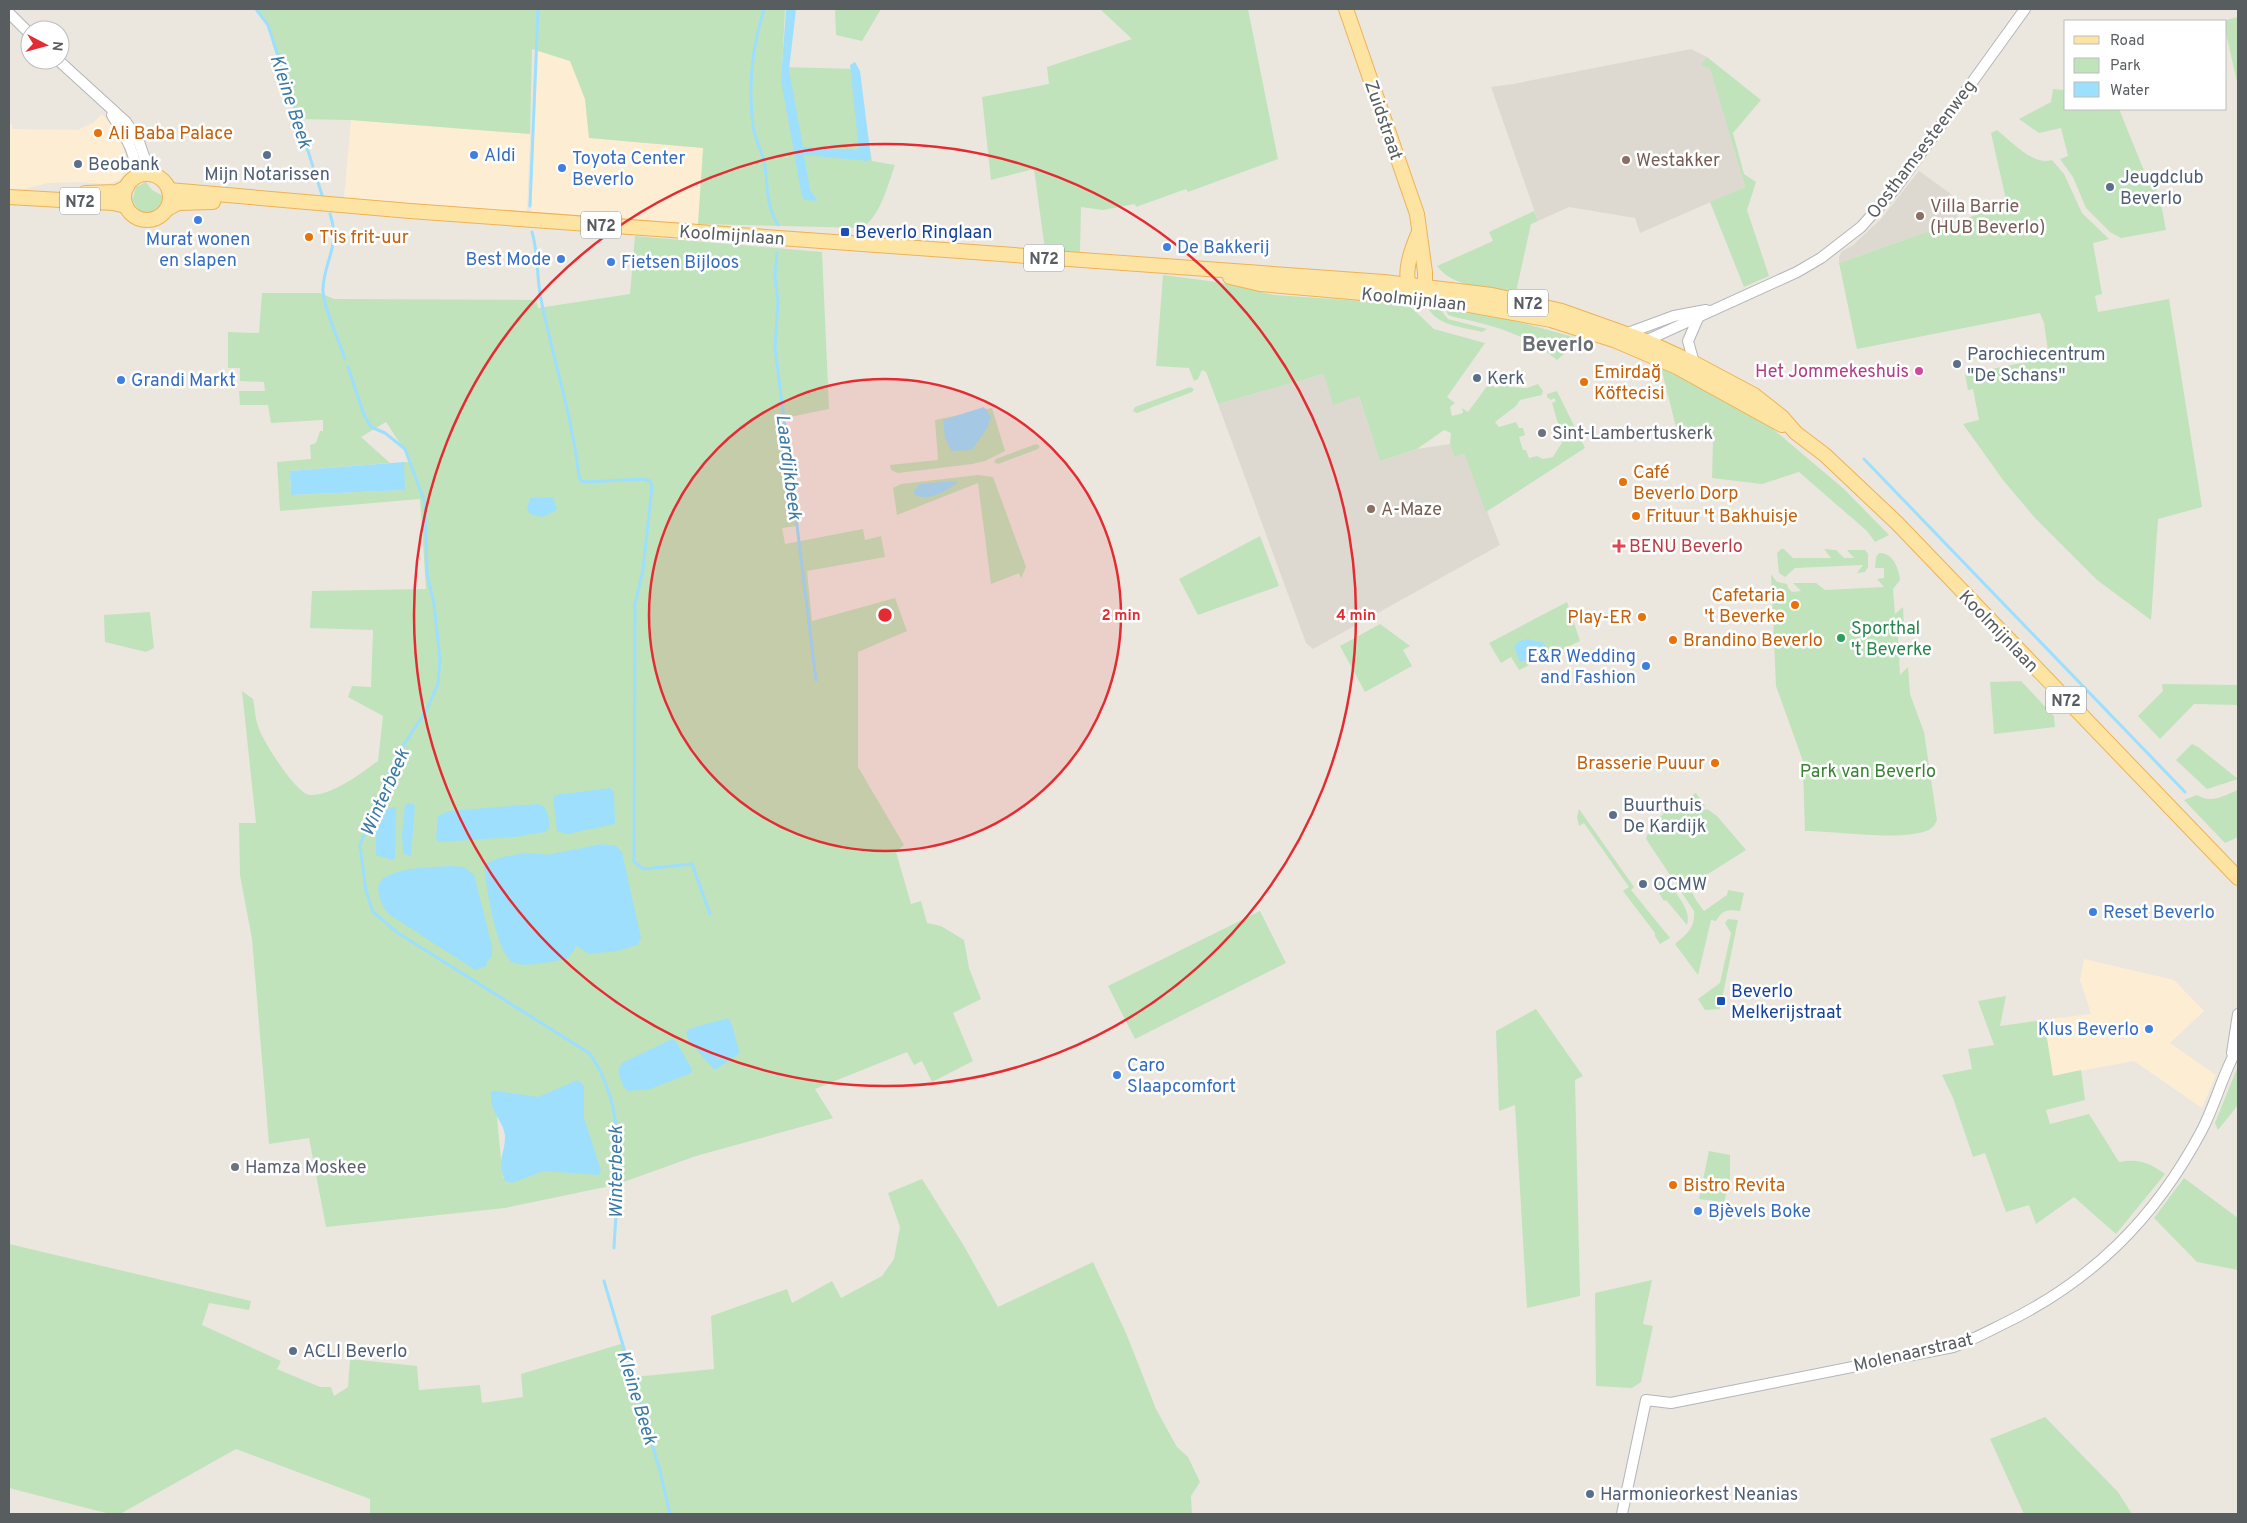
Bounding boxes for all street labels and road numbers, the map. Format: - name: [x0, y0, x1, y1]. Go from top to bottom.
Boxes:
- street label: Oosthamsesteenweg: [1862, 76, 1982, 224]
- street label: Zuidstraat: [1358, 78, 1407, 163]
- road number: N72: [60, 188, 100, 215]
- road number: N72: [581, 212, 621, 238]
- street label: Koolmijnlaan: [678, 221, 785, 252]
- road number: N72: [1024, 244, 1064, 272]
- street label: Koolmijnlaan: [1360, 284, 1468, 317]
- road number: N72: [1508, 290, 1548, 316]
- street label: Koolmijnlaan: [1953, 586, 2043, 678]
- road number: N72: [2046, 686, 2086, 714]
- street label: Molenaarstraat: [1851, 1329, 1975, 1378]

